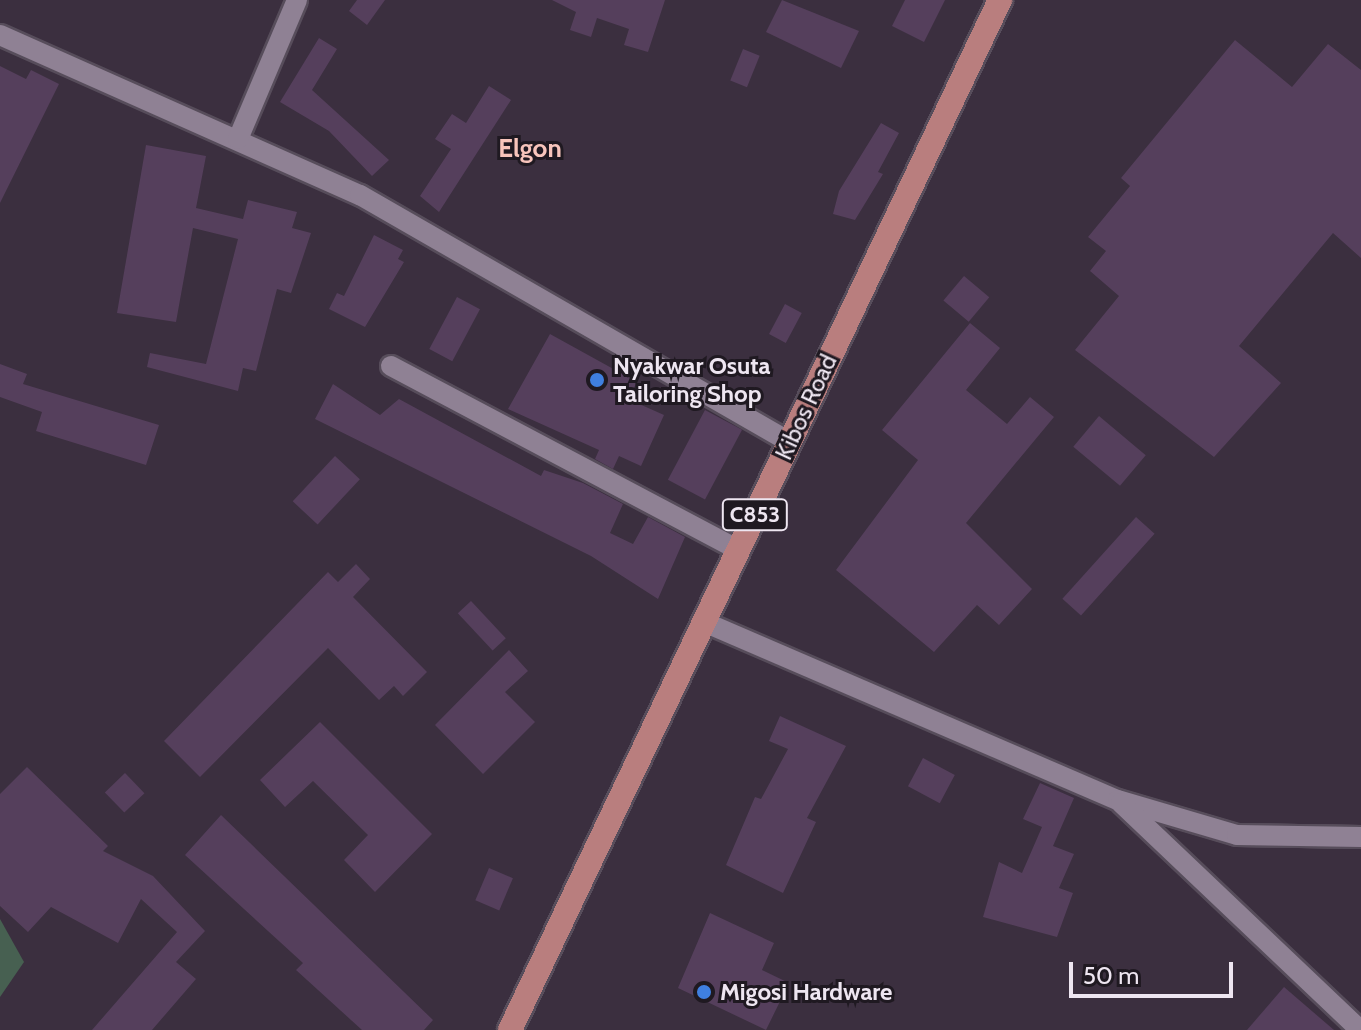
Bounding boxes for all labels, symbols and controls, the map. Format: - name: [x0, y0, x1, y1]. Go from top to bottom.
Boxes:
- district label: Elgon: [498, 133, 562, 165]
- street label: Kibos Road: [769, 350, 843, 464]
- place label: Nyakwar Osuta Tailoring Shop: [613, 352, 770, 408]
- marker: Nyakwar Osuta Tailoring Shop: [588, 371, 606, 389]
- road number: C853: [721, 497, 789, 533]
- scale bar: [1073, 946, 1237, 996]
- text: 50 m: [1083, 961, 1139, 990]
- place label: Migosi Hardware: [720, 978, 892, 1006]
- marker: Migosi Hardware: [695, 983, 713, 1001]

